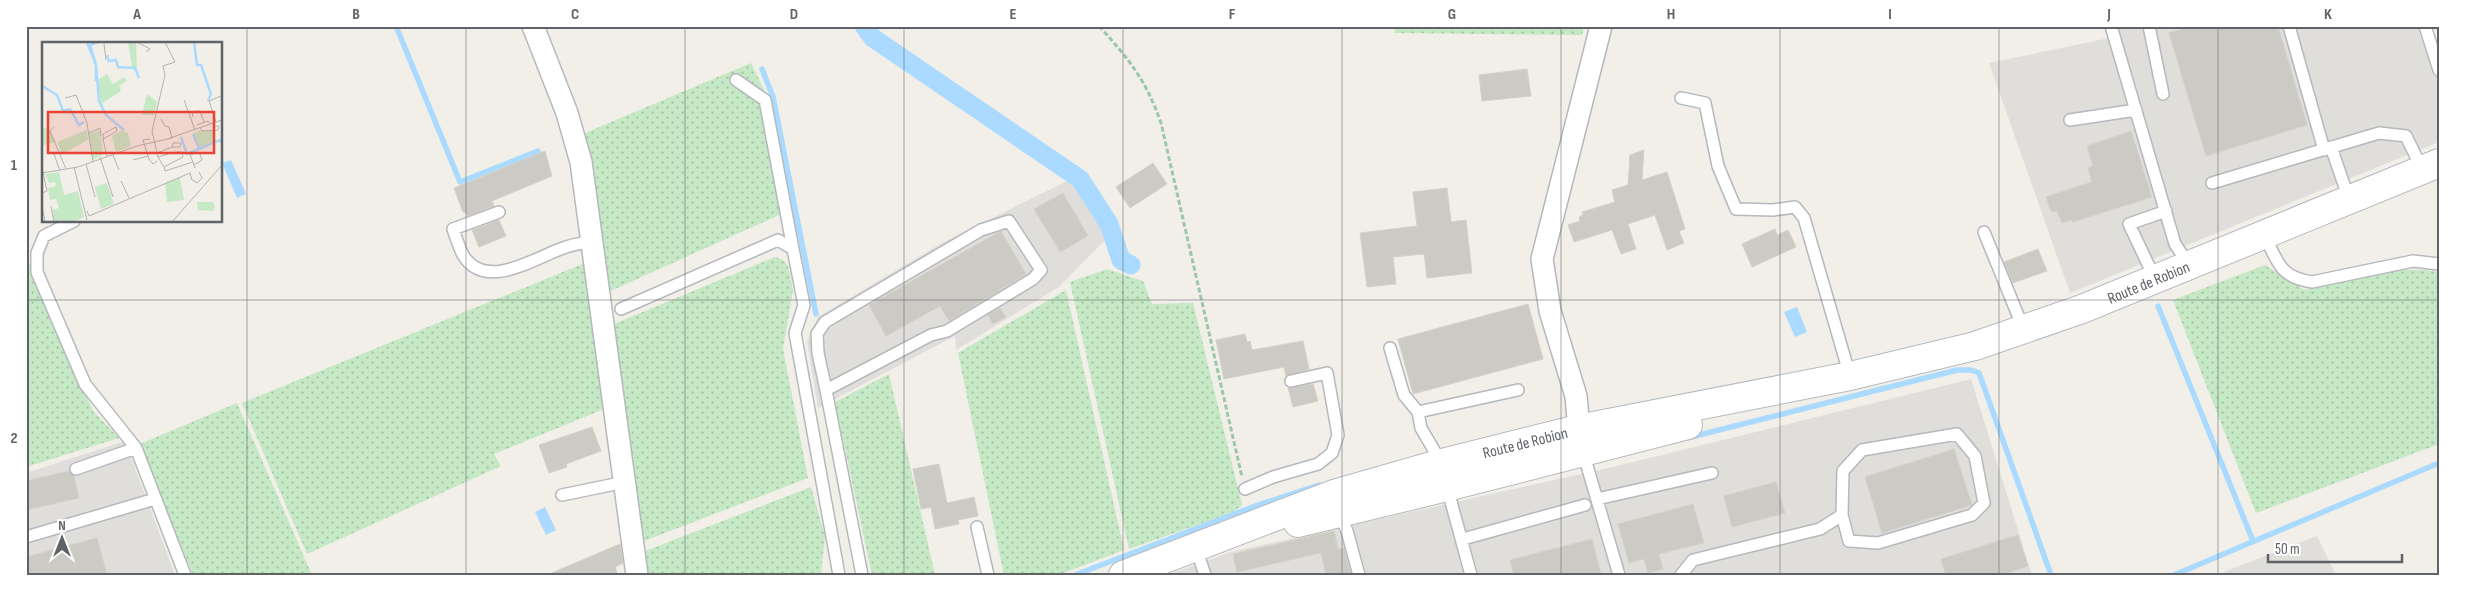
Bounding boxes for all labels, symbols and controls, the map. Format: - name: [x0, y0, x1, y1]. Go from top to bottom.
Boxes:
- text: A: [132, 5, 141, 24]
- text: B: [352, 5, 360, 24]
- text: C: [571, 5, 579, 24]
- text: D: [790, 5, 798, 24]
- text: E: [1010, 5, 1017, 24]
- text: F: [1229, 5, 1236, 24]
- text: G: [1448, 5, 1456, 24]
- text: H: [1667, 5, 1675, 24]
- text: I: [1888, 5, 1892, 24]
- text: J: [2106, 5, 2111, 24]
- text: K: [2324, 5, 2332, 24]
- inset map: [42, 42, 222, 222]
- text: 1: [11, 156, 18, 175]
- street label: Route de Robion: [2105, 258, 2193, 309]
- street label: Route de Robion: [1481, 424, 1570, 463]
- text: 2: [10, 429, 18, 448]
- north arrow: [38, 514, 88, 564]
- text: N: [58, 517, 66, 534]
- scale bar: [2268, 531, 2401, 563]
- text: 50 m: [2275, 540, 2300, 559]

